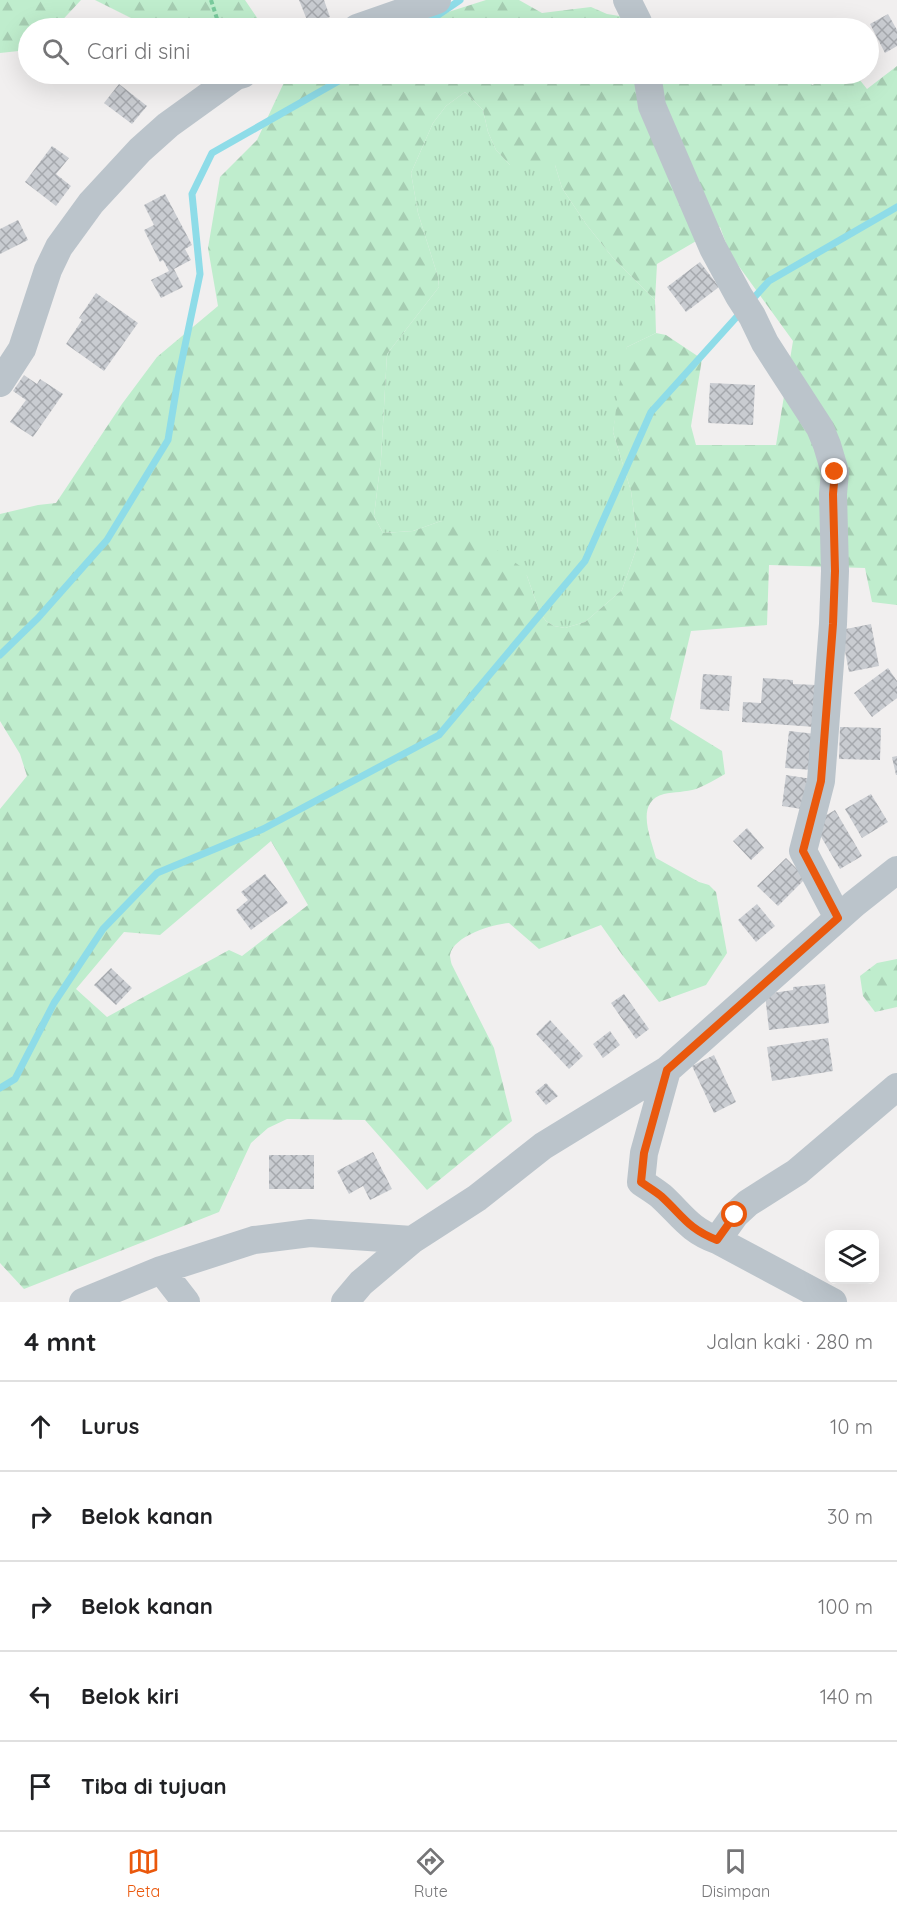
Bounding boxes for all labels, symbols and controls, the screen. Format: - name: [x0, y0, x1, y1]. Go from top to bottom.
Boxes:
- search box: [18, 18, 879, 84]
- icon: search: [39, 35, 72, 68]
- text: Cari di sini: [87, 37, 190, 65]
- route end: [821, 458, 847, 484]
- route start: [721, 1201, 747, 1227]
- map controls: [825, 1230, 879, 1284]
- button: layers: [825, 1230, 879, 1284]
- text: 4 mnt: [24, 1325, 97, 1358]
- text: Jalan kaki · 280 m: [706, 1329, 873, 1354]
- icon: ahead: [24, 1410, 57, 1443]
- text: Lurus: [81, 1412, 139, 1440]
- text: 10 m: [830, 1414, 873, 1439]
- icon: right: [24, 1500, 57, 1533]
- text: Belok kanan: [81, 1502, 213, 1530]
- text: 30 m: [827, 1504, 873, 1529]
- icon: right: [24, 1590, 57, 1623]
- text: Belok kanan: [81, 1592, 213, 1620]
- text: 100 m: [818, 1594, 873, 1619]
- icon: left: [24, 1680, 57, 1713]
- text: Belok kiri: [81, 1682, 179, 1710]
- text: 140 m: [820, 1684, 873, 1709]
- icon: arrive: [24, 1770, 57, 1803]
- text: Tiba di tujuan: [81, 1772, 227, 1800]
- tab: Peta: [127, 1845, 160, 1901]
- tab: Rute: [414, 1845, 448, 1901]
- tab: Disimpan: [701, 1845, 770, 1901]

